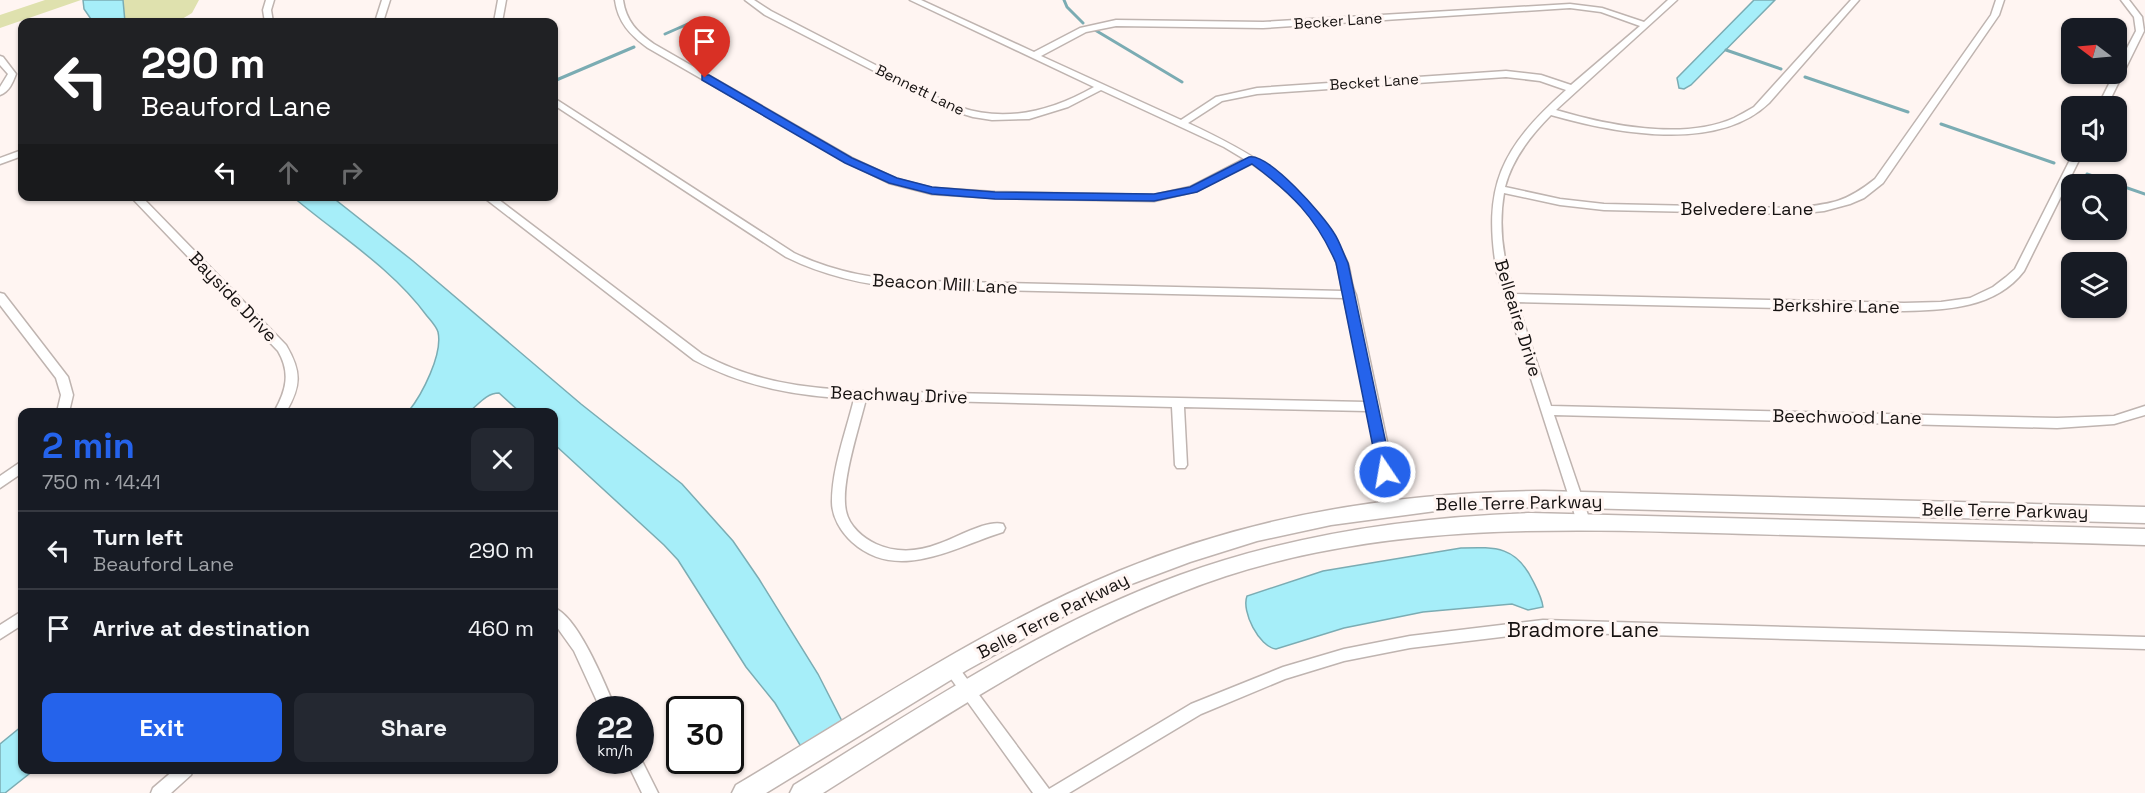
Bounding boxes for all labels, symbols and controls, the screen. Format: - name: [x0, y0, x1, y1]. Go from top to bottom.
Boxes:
- street label: Becker Lane: [1293, 8, 1383, 33]
- pin: [679, 16, 730, 78]
- north arrow: [2061, 18, 2127, 84]
- map controls: [2061, 18, 2127, 318]
- icon: arrive: [688, 25, 721, 58]
- text: 290 m: [141, 37, 266, 90]
- icon: left: [42, 42, 120, 120]
- street label: Bennett Lane: [873, 60, 968, 119]
- street label: Becket Lane: [1329, 69, 1419, 94]
- text: Beauford Lane: [141, 89, 331, 124]
- button: sound: [2061, 96, 2127, 162]
- icon: left: [209, 156, 242, 189]
- icon: ahead: [272, 156, 305, 189]
- icon: right: [335, 156, 368, 189]
- button: search: [2061, 174, 2127, 240]
- street label: Belvedere Lane: [1681, 197, 1813, 220]
- street label: Bayside Drive: [184, 247, 282, 347]
- button: layers: [2061, 252, 2127, 318]
- street label: Belleaire Drive: [1490, 256, 1547, 379]
- street label: Beacon Mill Lane: [872, 268, 1018, 299]
- street label: Berkshire Lane: [1772, 293, 1900, 318]
- street label: Beachway Drive: [830, 381, 968, 408]
- street label: Beechwood Lane: [1772, 404, 1922, 429]
- text: 2 min: [42, 423, 135, 469]
- button: close: [471, 428, 534, 491]
- position arrow: [1353, 440, 1417, 504]
- text: 750 m · 14:41: [42, 469, 161, 495]
- street label: Belle Terre Parkway: [1435, 490, 1603, 515]
- street label: Belle Terre Parkway: [1921, 498, 2089, 523]
- text: Turn left: [93, 523, 183, 551]
- icon: left: [42, 534, 75, 567]
- text: 290 m: [469, 536, 534, 564]
- text: Beauford Lane: [93, 551, 234, 577]
- street label: Belle Terre Parkway: [973, 567, 1132, 664]
- icon: arrive: [42, 612, 75, 645]
- text: Arrive at destination: [93, 614, 310, 642]
- text: 460 m: [468, 614, 534, 642]
- street label: Bradmore Lane: [1507, 616, 1659, 643]
- button: Exit: [42, 693, 282, 762]
- button: Share: [294, 693, 534, 762]
- speed limit sign: 30: [666, 696, 744, 774]
- text: 22: [597, 708, 633, 747]
- text: km/h: [597, 741, 633, 760]

